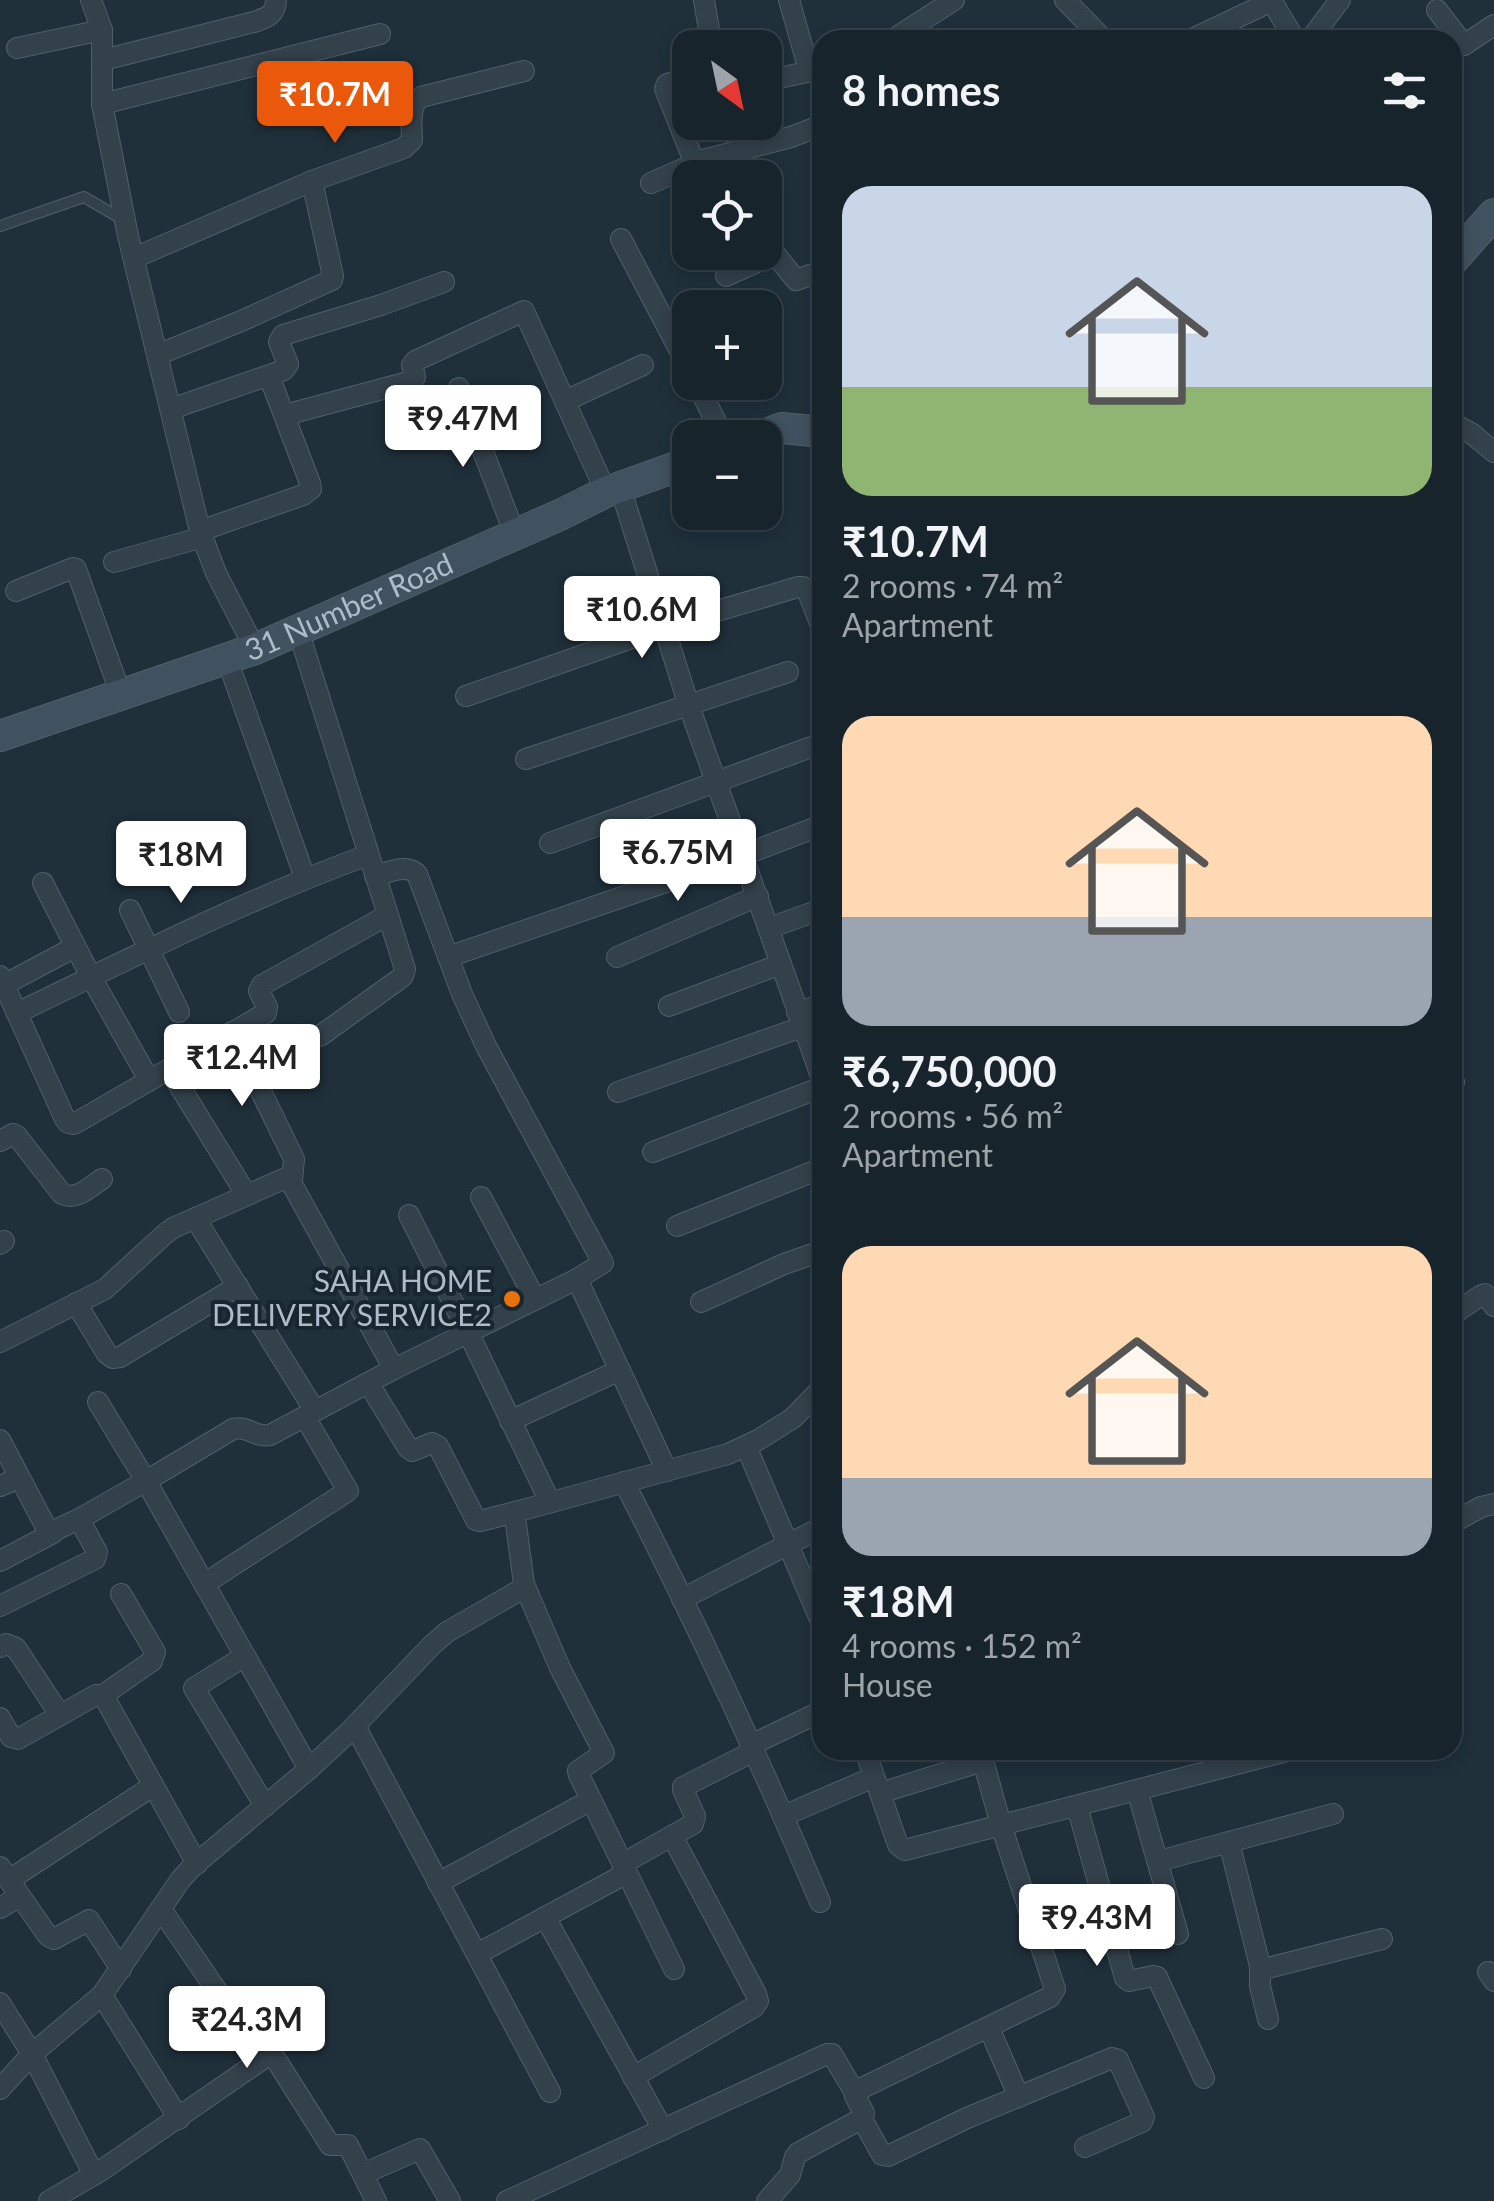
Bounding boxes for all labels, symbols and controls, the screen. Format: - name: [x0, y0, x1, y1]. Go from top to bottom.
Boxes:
- north arrow: [672, 30, 782, 140]
- map controls: [672, 30, 782, 530]
- pin: ₹10.7M: [254, 61, 416, 146]
- icon: filters: [1377, 63, 1432, 118]
- text: 8 homes: [842, 65, 1000, 115]
- text: ₹10.7M: [279, 74, 391, 113]
- button: locate: [672, 160, 782, 270]
- icon: home: [1047, 251, 1227, 431]
- button: +: [672, 290, 782, 400]
- pin: ₹9.47M: [382, 385, 544, 470]
- text: ₹9.47M: [407, 398, 519, 437]
- button: −: [672, 420, 782, 530]
- text: ₹10.7M: [842, 516, 989, 566]
- street label: 31 Number Road: [240, 544, 458, 667]
- text: 2 rooms · 74 m²: [842, 566, 1063, 605]
- pin: ₹10.6M: [561, 576, 723, 661]
- text: ₹10.6M: [586, 589, 698, 628]
- text: Apartment: [842, 605, 993, 644]
- icon: home: [1047, 781, 1227, 961]
- pin: ₹6.75M: [597, 819, 759, 904]
- pin: ₹18M: [122, 821, 240, 906]
- text: ₹6.75M: [622, 832, 734, 871]
- text: ₹18M: [138, 834, 224, 873]
- pin: ₹12.4M: [161, 1024, 323, 1109]
- text: ₹12.4M: [186, 1037, 298, 1076]
- text: ₹6,750,000: [842, 1046, 1057, 1096]
- text: 2 rooms · 56 m²: [842, 1096, 1063, 1135]
- text: Apartment: [842, 1135, 993, 1174]
- place label: SAHA HOME DELIVERY SERVICE2: [212, 1262, 492, 1332]
- marker: SAHA HOME DELIVERY SERVICE2: [501, 1288, 523, 1310]
- icon: home: [1047, 1311, 1227, 1491]
- text: ₹18M: [842, 1576, 955, 1626]
- text: 4 rooms · 152 m²: [842, 1626, 1082, 1665]
- text: House: [842, 1665, 933, 1704]
- pin: ₹9.43M: [1016, 1884, 1178, 1969]
- text: ₹9.43M: [1041, 1897, 1153, 1936]
- pin: ₹24.3M: [166, 1986, 328, 2071]
- text: ₹24.3M: [191, 1999, 303, 2038]

